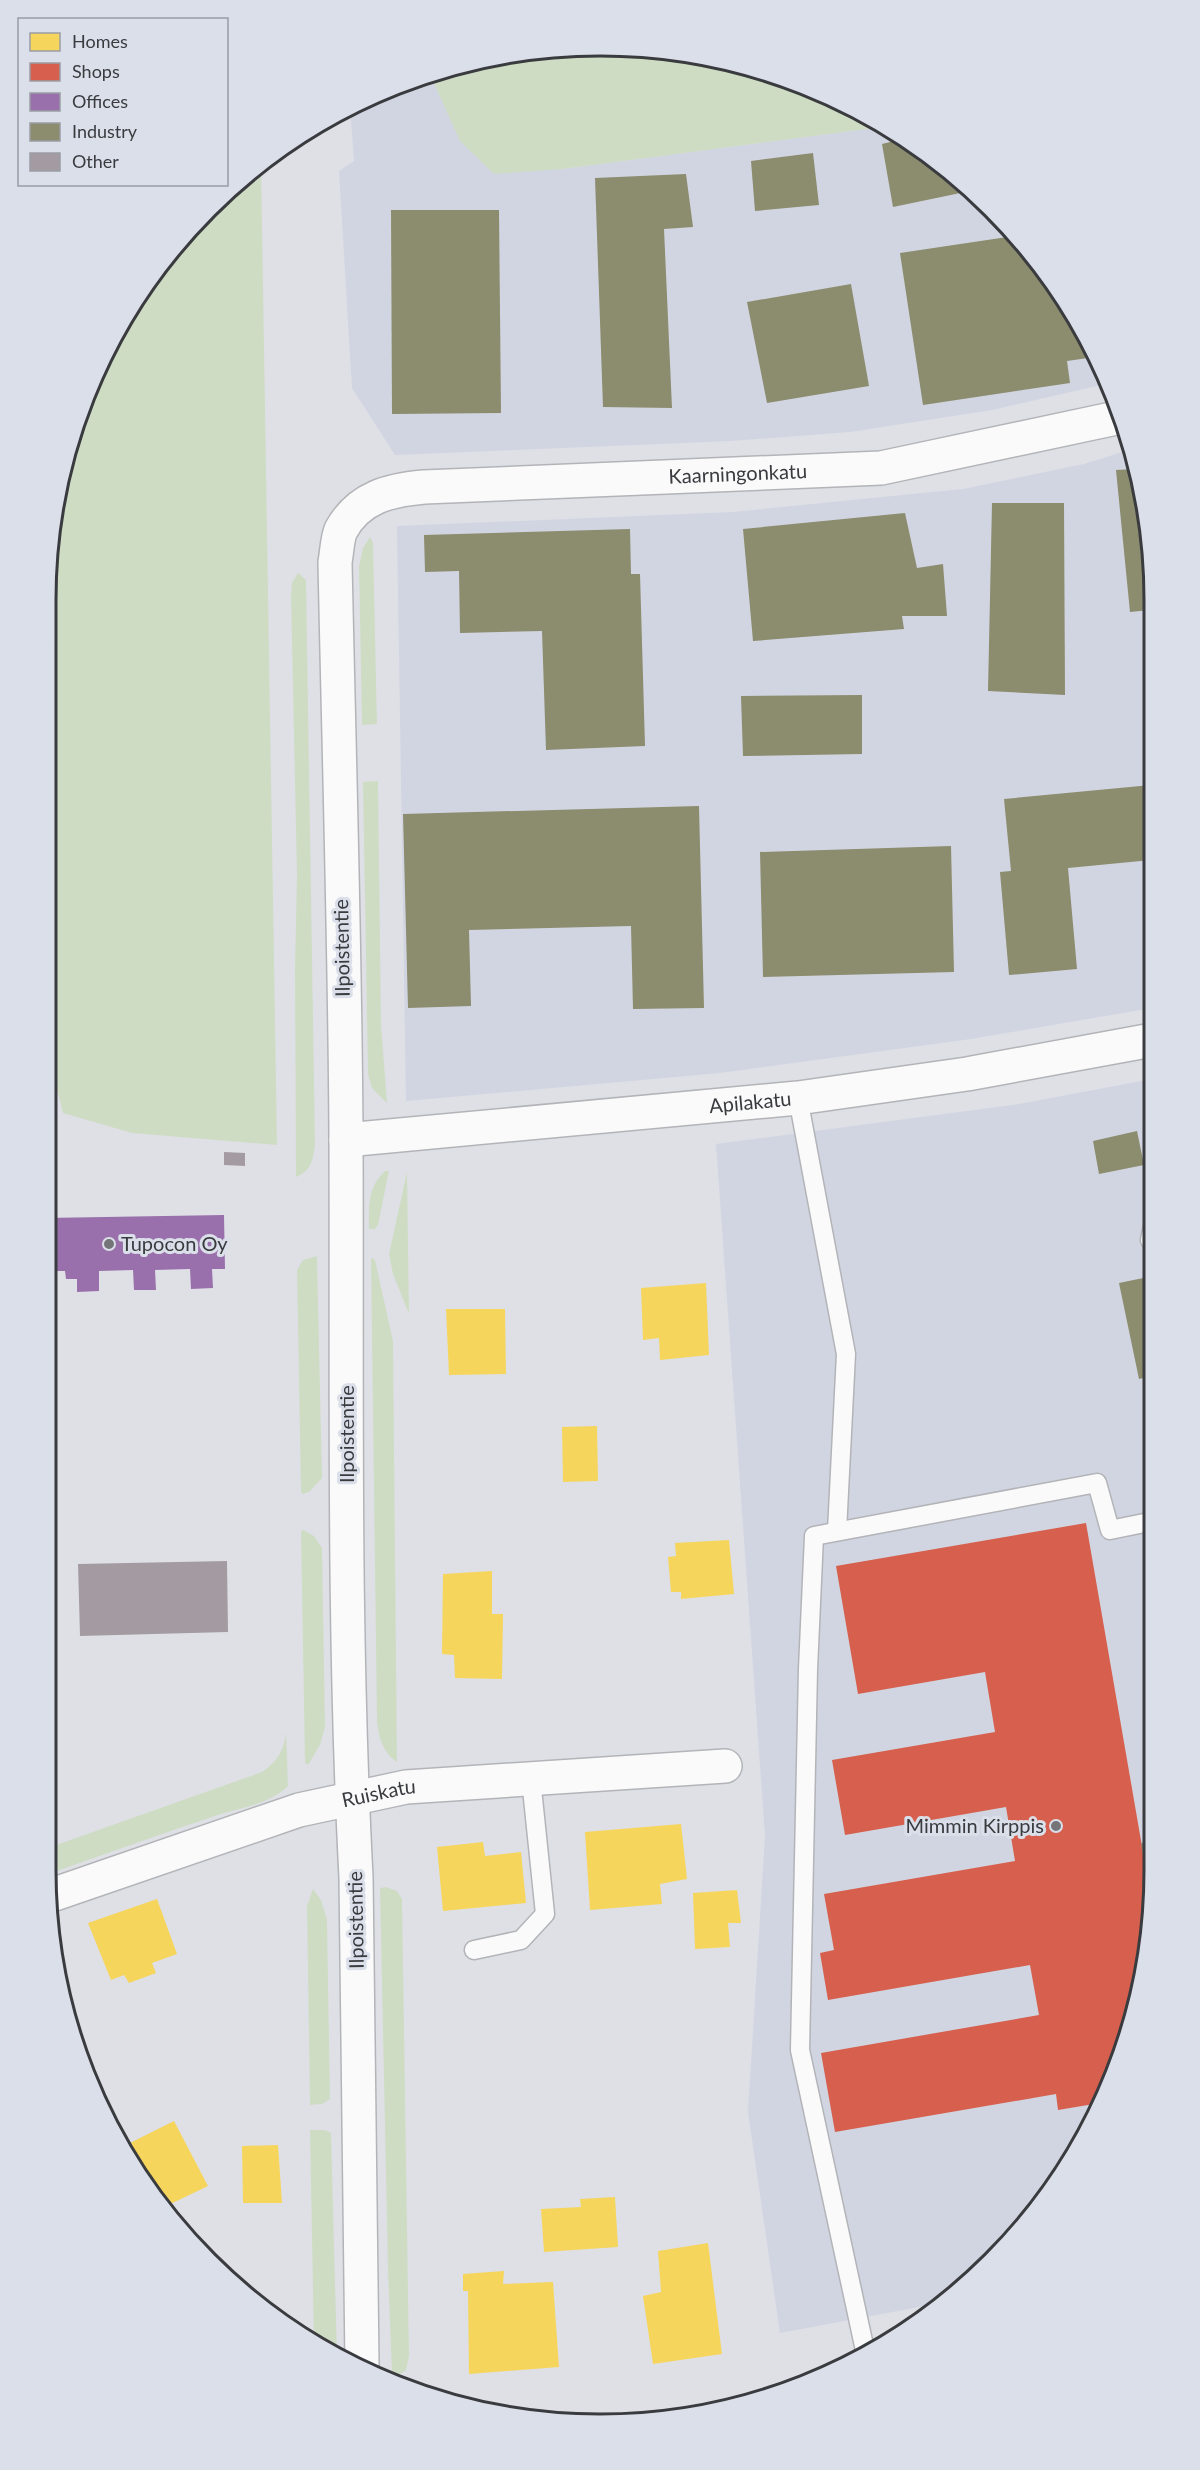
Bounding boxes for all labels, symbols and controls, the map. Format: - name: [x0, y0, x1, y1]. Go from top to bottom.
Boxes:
- legend: [18, 18, 228, 186]
- text: Homes: [72, 30, 128, 52]
- text: Shops: [72, 60, 120, 82]
- text: Offices: [72, 90, 128, 112]
- text: Industry: [72, 120, 138, 142]
- text: Other: [72, 150, 119, 172]
- street label: Kaarningonkatu: [668, 458, 808, 488]
- street label: Ilpoistentie: [328, 899, 354, 997]
- street label: Apilakatu: [708, 1086, 792, 1117]
- place label: Tupocon Oy: [121, 1231, 228, 1255]
- marker: Tupocon Oy: [102, 1237, 116, 1251]
- street label: Ilpoistentie: [334, 1385, 358, 1483]
- street label: Ruiskatu: [339, 1773, 416, 1811]
- place label: Mimmin Kirppis: [906, 1813, 1044, 1837]
- marker: Mimmin Kirppis: [1049, 1819, 1063, 1833]
- street label: Ilpoistentie: [342, 1871, 368, 1969]

